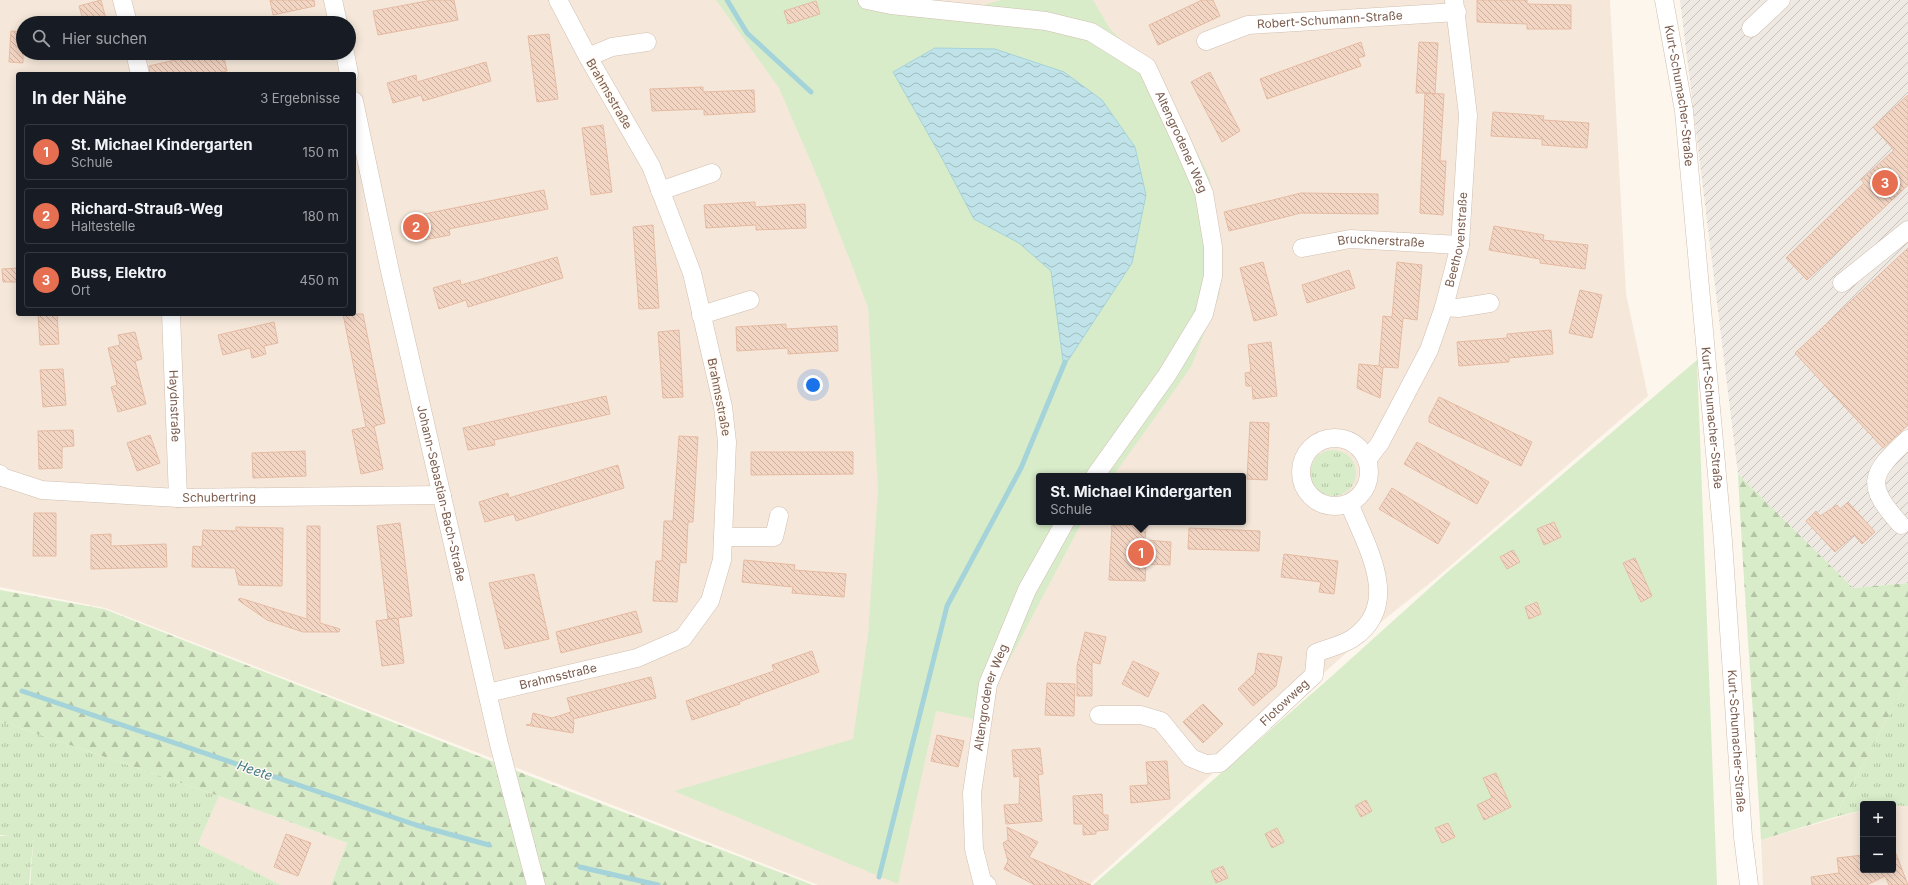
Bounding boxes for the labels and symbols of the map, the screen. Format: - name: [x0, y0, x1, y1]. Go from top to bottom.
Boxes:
- street label: Robert-Schumann-Straße: [1256, 7, 1403, 31]
- street label: Kurt-Schumacher-Straße: [1662, 24, 1697, 167]
- street label: Brahmsstraße: [583, 56, 636, 132]
- street label: Altengrodener Weg: [1152, 88, 1211, 195]
- pin: 3: [1872, 168, 1898, 198]
- street label: Beethovenstraße: [1441, 191, 1470, 289]
- pin: 2: [403, 212, 429, 242]
- street label: Brucknerstraße: [1336, 231, 1425, 250]
- street label: Kurt-Schumacher-Straße: [1698, 346, 1726, 490]
- street label: Brahmsstraße: [705, 357, 734, 437]
- street label: Haydnstraße: [166, 369, 184, 442]
- your location: [803, 375, 823, 395]
- street label: Johann-Sebastian-Bach-Straße: [414, 404, 469, 583]
- street label: Schubertring: [182, 489, 256, 505]
- pin: 1: [1128, 538, 1154, 568]
- street label: Altengrodener Weg: [970, 642, 1011, 752]
- street label: Brahmsstraße: [518, 660, 598, 692]
- street label: Kurt-Schumacher-Straße: [1725, 669, 1749, 813]
- street label: Flotowweg: [1256, 676, 1312, 729]
- water label: Heete: [235, 757, 275, 783]

